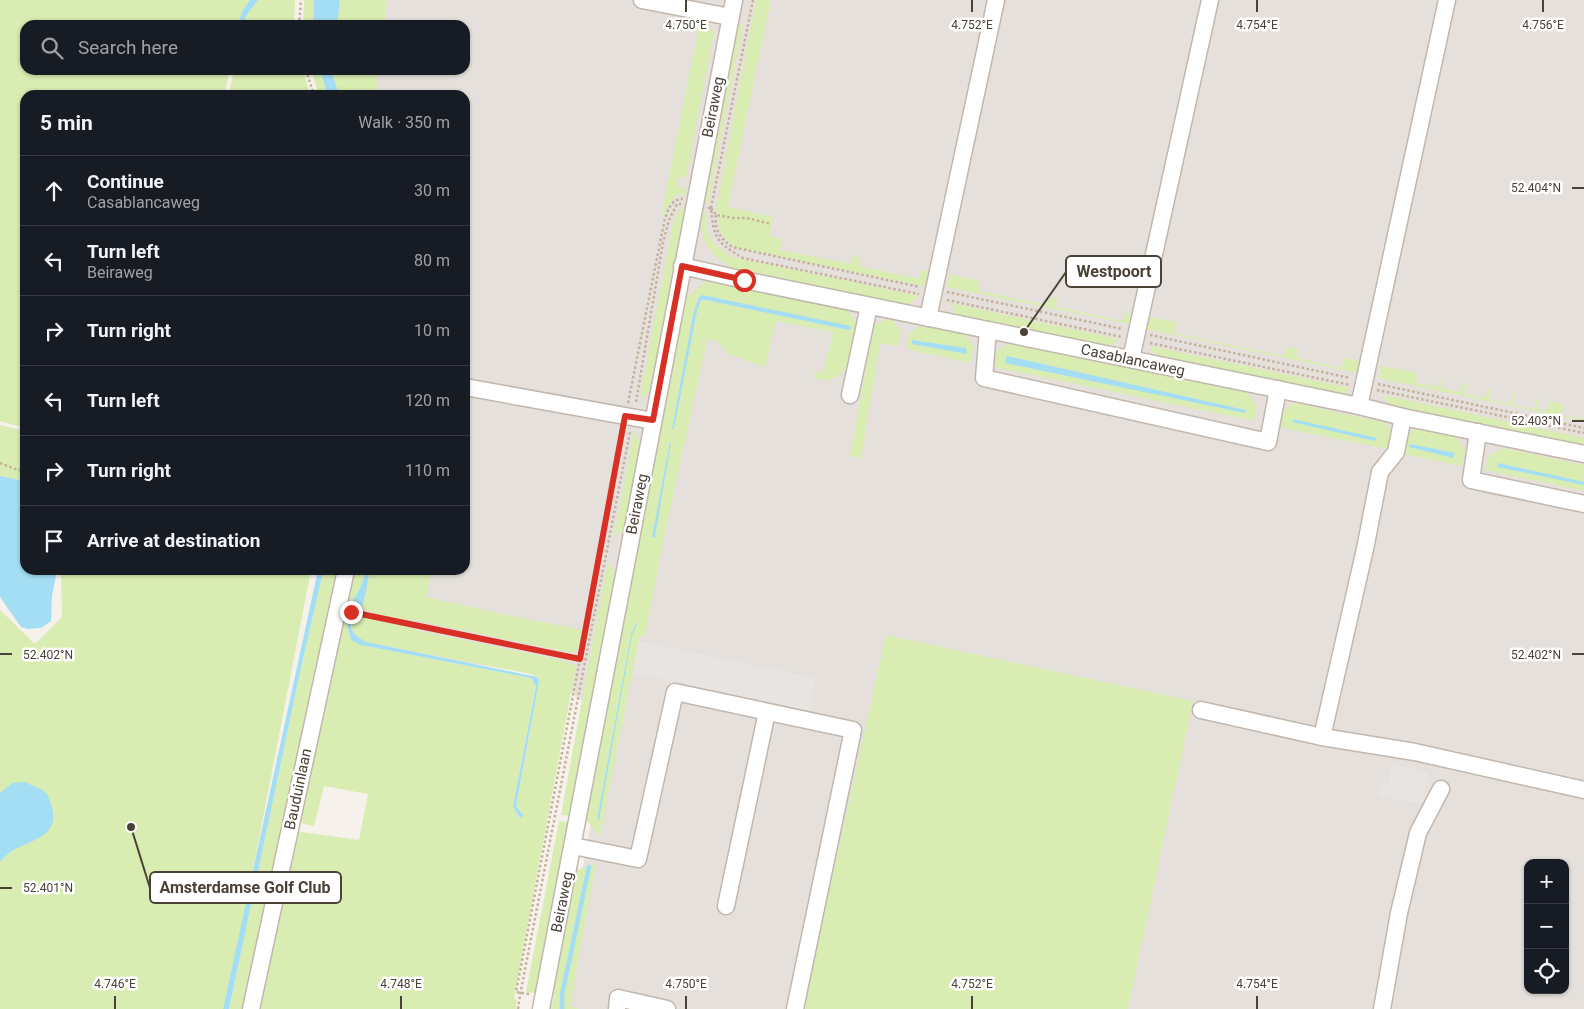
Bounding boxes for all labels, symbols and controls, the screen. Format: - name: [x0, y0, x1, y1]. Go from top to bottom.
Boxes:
- text: 4.750°E: [665, 18, 707, 32]
- text: 4.752°E: [951, 18, 993, 32]
- text: 4.754°E: [1236, 18, 1278, 32]
- text: 4.756°E: [1522, 18, 1564, 32]
- search box: [20, 20, 470, 75]
- icon: search: [38, 34, 66, 62]
- text: Search here: [78, 36, 178, 59]
- street label: Beiraweg: [698, 75, 728, 139]
- text: 5 min: [40, 111, 93, 135]
- text: Walk · 350 m: [358, 113, 450, 132]
- text: Continue: [87, 170, 164, 193]
- icon: ahead: [40, 177, 68, 205]
- text: 30 m: [414, 181, 450, 200]
- text: 52.404°N: [1511, 181, 1561, 195]
- text: Casablancaweg: [87, 193, 200, 212]
- text: Turn left: [87, 240, 160, 263]
- icon: left: [40, 247, 68, 275]
- text: 80 m: [414, 251, 450, 270]
- callout: Westpoort: [1066, 256, 1161, 287]
- text: Westpoort: [1077, 262, 1152, 281]
- text: Beiraweg: [87, 263, 153, 282]
- route start: [733, 269, 756, 292]
- icon: right: [40, 317, 68, 345]
- text: Turn right: [87, 319, 171, 342]
- text: 10 m: [414, 321, 450, 340]
- street label: Casablancaweg: [1079, 340, 1187, 380]
- icon: left: [40, 387, 68, 415]
- text: Turn left: [87, 389, 160, 412]
- text: 120 m: [405, 391, 450, 410]
- text: 52.403°N: [1511, 414, 1561, 428]
- icon: right: [40, 457, 68, 485]
- text: Turn right: [87, 459, 171, 482]
- text: 110 m: [405, 461, 450, 480]
- street label: Beiraweg: [622, 472, 652, 536]
- icon: arrive: [40, 527, 68, 555]
- text: Arrive at destination: [87, 529, 260, 552]
- route end: [340, 601, 363, 624]
- text: 52.402°N: [23, 648, 73, 662]
- text: 52.402°N: [1511, 648, 1561, 662]
- street label: Bauduinlaan: [281, 747, 315, 831]
- map controls: [1524, 859, 1569, 994]
- button: +: [1524, 859, 1569, 904]
- street label: Beiraweg: [547, 870, 577, 934]
- callout: Amsterdamse Golf Club: [150, 872, 341, 903]
- text: Amsterdamse Golf Club: [159, 878, 331, 897]
- text: 52.401°N: [23, 881, 73, 895]
- button: −: [1524, 904, 1569, 949]
- button: locate: [1524, 949, 1569, 994]
- text: 4.746°E: [94, 977, 136, 991]
- text: 4.748°E: [380, 977, 422, 991]
- text: 4.750°E: [665, 977, 707, 991]
- text: 4.752°E: [951, 977, 993, 991]
- text: 4.754°E: [1236, 977, 1278, 991]

